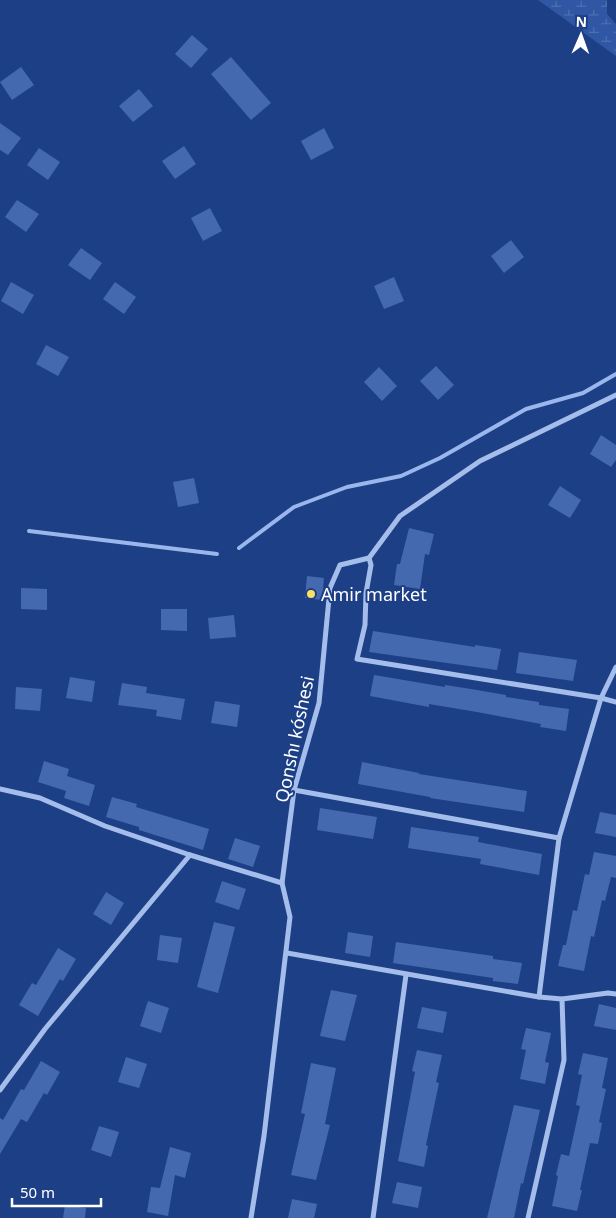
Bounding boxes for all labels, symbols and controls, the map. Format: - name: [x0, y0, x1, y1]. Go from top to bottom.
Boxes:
- north arrow: [556, 10, 606, 60]
- text: N: [575, 12, 587, 31]
- place label: Amir market: [321, 582, 427, 606]
- marker: Amir market: [305, 588, 317, 600]
- street label: Qonshı kóshesi: [269, 674, 319, 804]
- scale bar: [12, 1176, 101, 1208]
- text: 50 m: [20, 1182, 55, 1202]

